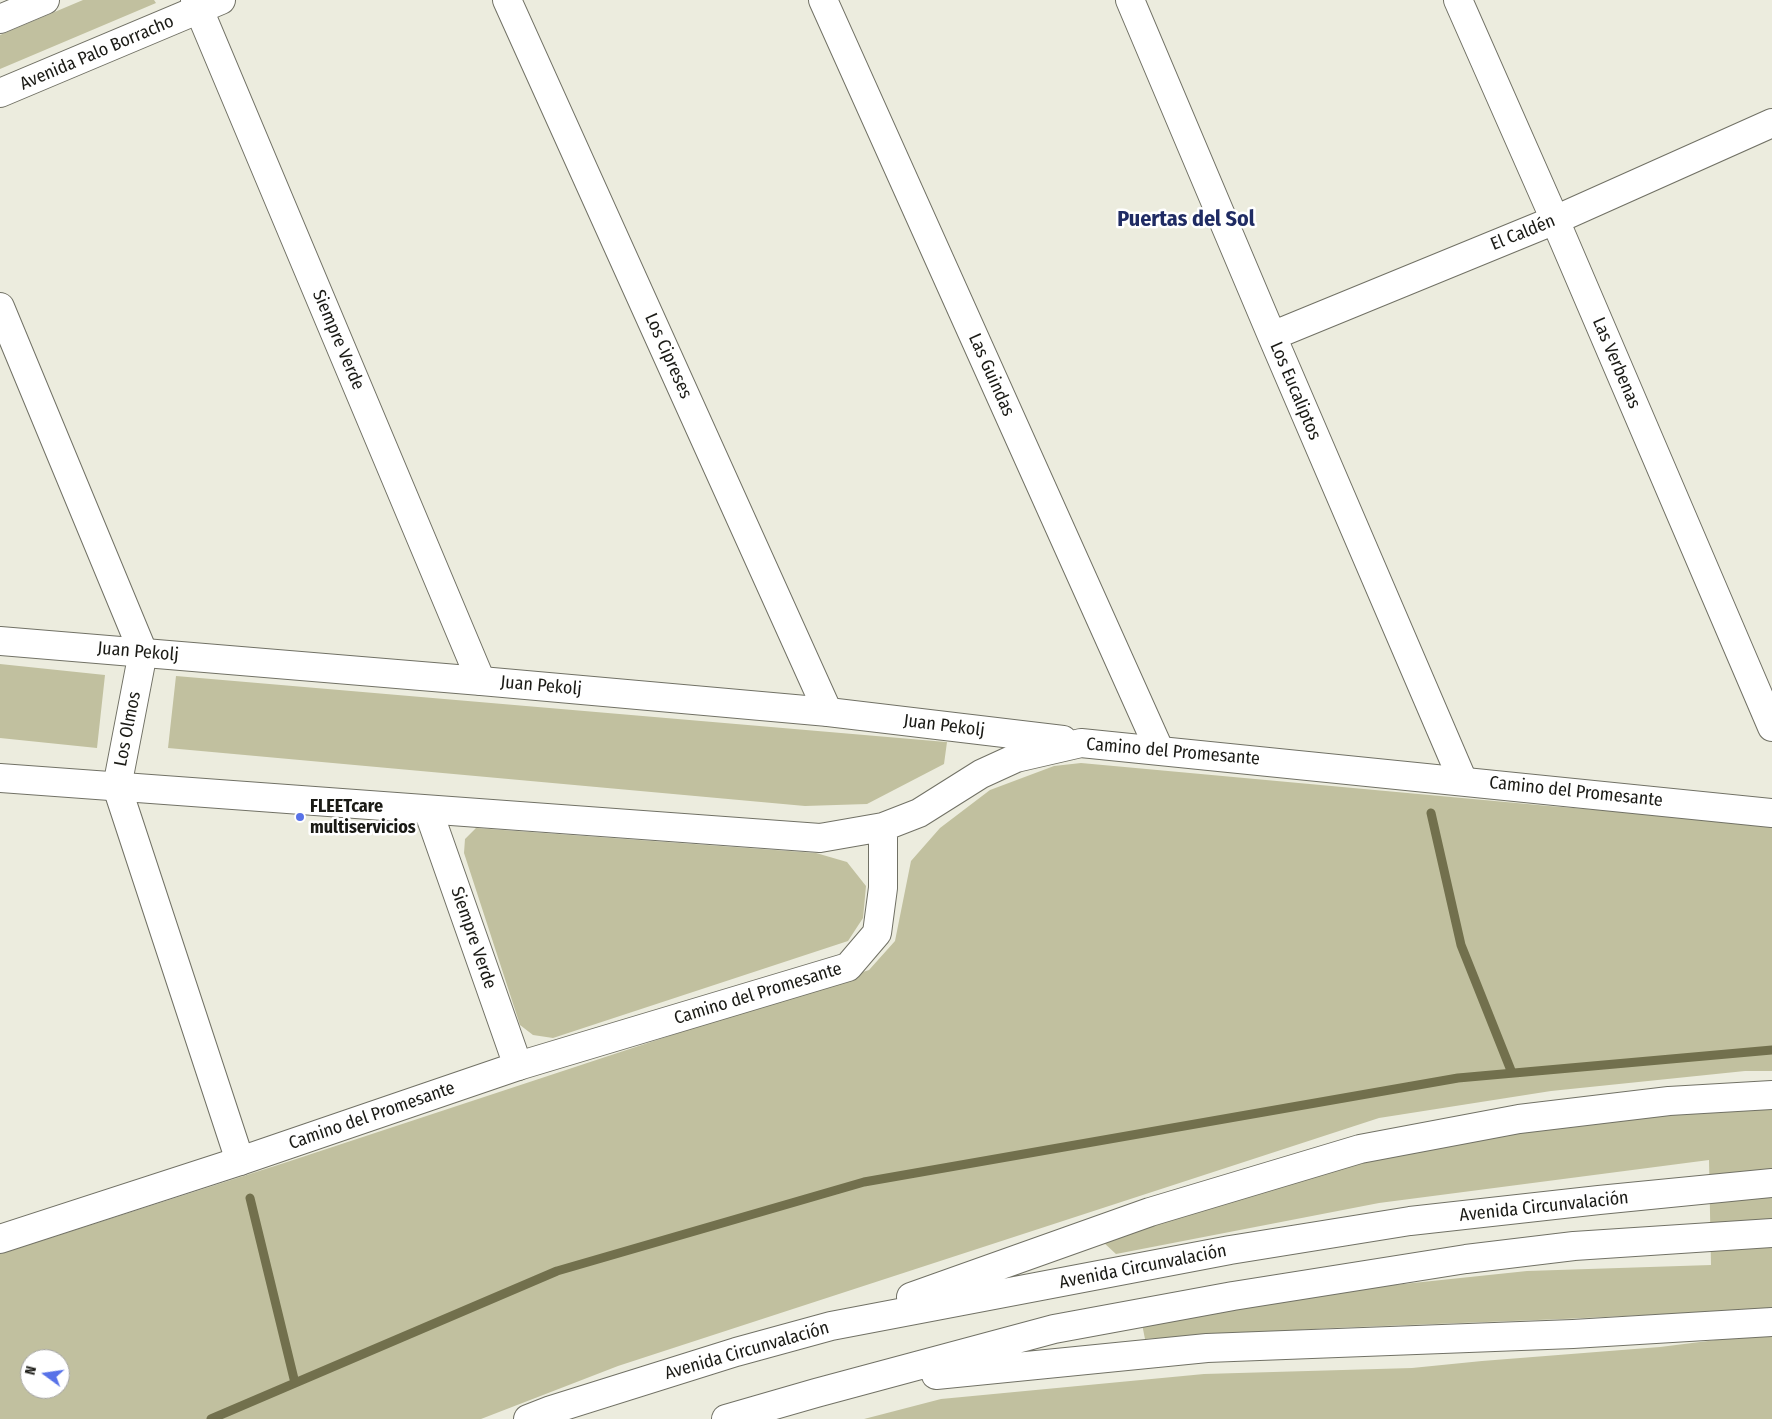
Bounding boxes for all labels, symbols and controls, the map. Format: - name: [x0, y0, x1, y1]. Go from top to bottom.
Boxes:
- street label: Avenida Palo Borracho: [17, 11, 177, 95]
- district label: Puertas del Sol: [1117, 207, 1255, 233]
- street label: El Caldén: [1488, 210, 1558, 256]
- street label: Siempre Verde: [307, 287, 369, 393]
- street label: Los Cipreses: [640, 310, 696, 402]
- street label: Las Verbenas: [1587, 314, 1645, 412]
- street label: Las Guindas: [963, 330, 1019, 420]
- street label: Los Eucaliptos: [1265, 339, 1325, 443]
- street label: Juan Pekolj: [96, 638, 180, 666]
- street label: Juan Pekolj: [499, 672, 583, 700]
- street label: Los Olmos: [110, 690, 146, 768]
- street label: Juan Pekolj: [902, 710, 986, 742]
- street label: Camino del Promesante: [1085, 734, 1261, 770]
- street label: Camino del Promesante: [1488, 772, 1664, 812]
- place label: FLEETcare multiservicios: [310, 796, 416, 839]
- marker: FLEETcare multiservicios: [294, 811, 306, 823]
- street label: Siempre Verde: [445, 884, 501, 992]
- street label: Camino del Promesante: [672, 958, 844, 1030]
- street label: Camino del Promesante: [286, 1077, 458, 1155]
- street label: Avenida Circunvalación: [1458, 1187, 1630, 1227]
- street label: Avenida Circunvalación: [1058, 1240, 1228, 1294]
- street label: Avenida Circunvalación: [662, 1317, 832, 1385]
- north arrow: [20, 1349, 70, 1399]
- text: N: [22, 1364, 40, 1377]

